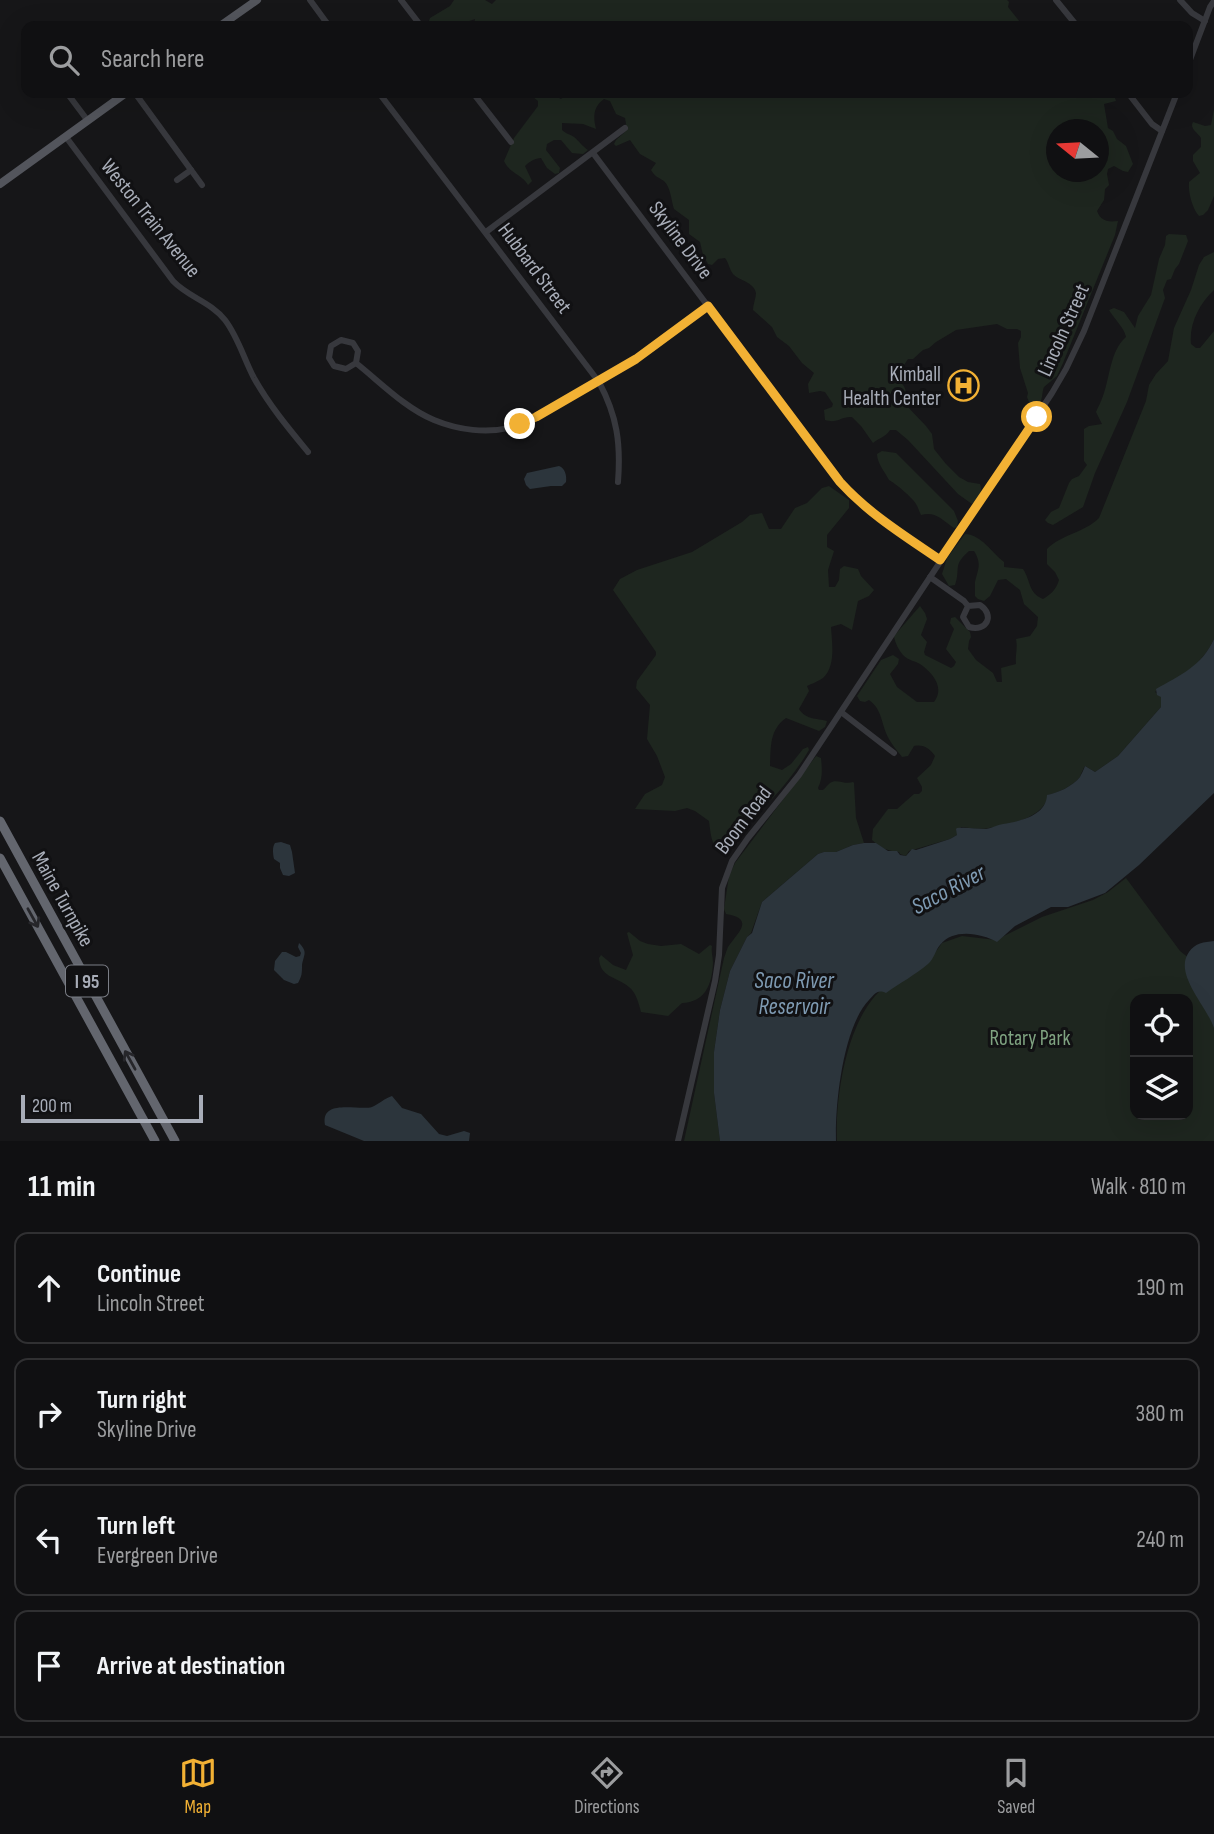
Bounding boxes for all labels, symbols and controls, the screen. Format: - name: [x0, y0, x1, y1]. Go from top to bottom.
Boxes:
- search box: [21, 21, 1193, 98]
- icon: search: [45, 41, 83, 79]
- text: Search here: [101, 44, 204, 75]
- north arrow: [1046, 119, 1109, 182]
- street label: Weston Train Avenue: [95, 154, 206, 282]
- street label: Skyline Drive: [643, 197, 718, 284]
- street label: Hubbard Street: [492, 218, 577, 319]
- street label: Lincoln Street: [1032, 280, 1095, 380]
- place label: Kimball Health Center: [843, 362, 941, 411]
- hospital icon: Kimball Health Center: [947, 369, 981, 403]
- route start: [1021, 401, 1052, 432]
- route end: [504, 408, 535, 439]
- street label: Boom Road: [710, 781, 777, 859]
- street label: Maine Turnpike: [26, 847, 99, 951]
- water label: Saco River: [907, 858, 991, 921]
- one-way arrow: [27, 907, 40, 928]
- road number: I 95: [66, 965, 108, 996]
- water label: Saco River Reservoir: [754, 967, 835, 1021]
- map controls: [1130, 994, 1193, 1120]
- button: locate: [1130, 994, 1193, 1057]
- park label: Rotary Park: [990, 1026, 1070, 1051]
- one-way arrow: [123, 1050, 137, 1070]
- button: layers: [1130, 1057, 1193, 1120]
- scale bar: [21, 1092, 203, 1124]
- text: 200 m: [32, 1095, 72, 1118]
- text: 11 min: [28, 1169, 96, 1205]
- text: Walk · 810 m: [1091, 1173, 1186, 1201]
- text: Continue: [97, 1259, 181, 1290]
- icon: ahead: [30, 1269, 68, 1307]
- text: 190 m: [1137, 1274, 1184, 1302]
- text: Lincoln Street: [97, 1290, 205, 1318]
- text: Turn right: [97, 1385, 186, 1416]
- icon: right: [30, 1395, 68, 1433]
- text: 380 m: [1136, 1400, 1184, 1428]
- text: Skyline Drive: [97, 1416, 196, 1444]
- text: Turn left: [97, 1511, 175, 1542]
- icon: left: [30, 1521, 68, 1559]
- text: 240 m: [1136, 1526, 1184, 1554]
- text: Evergreen Drive: [97, 1542, 218, 1570]
- icon: arrive: [30, 1647, 68, 1685]
- text: Arrive at destination: [97, 1651, 285, 1682]
- tab: Map: [179, 1754, 217, 1819]
- tab: Directions: [574, 1754, 640, 1819]
- tab: Saved: [997, 1754, 1035, 1819]

